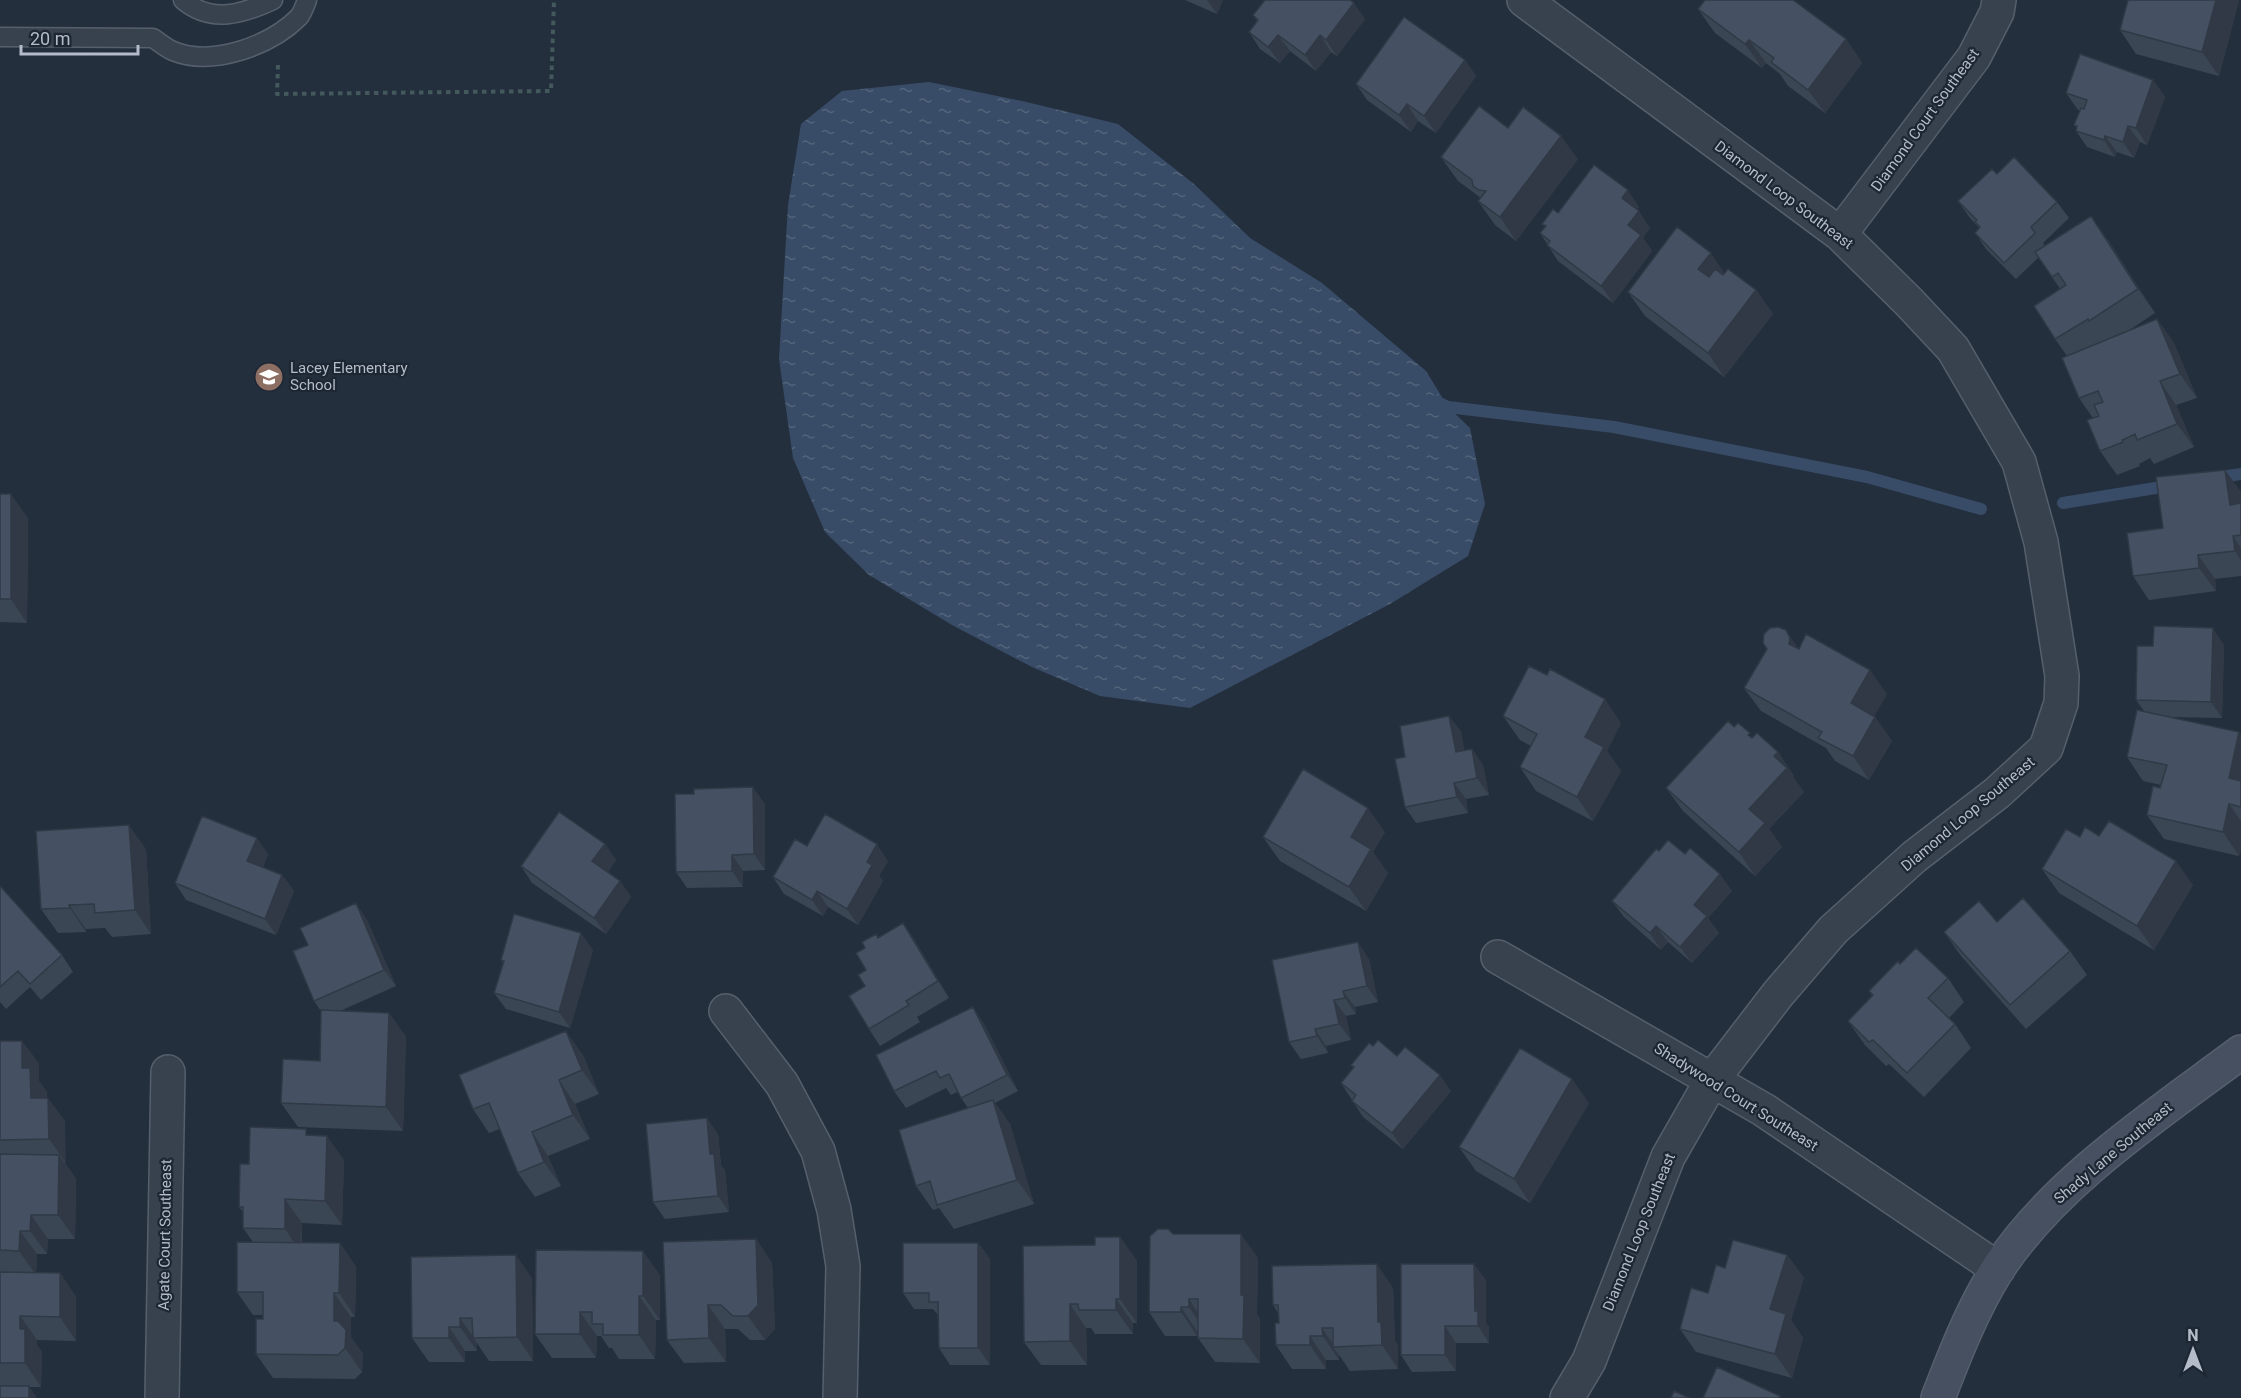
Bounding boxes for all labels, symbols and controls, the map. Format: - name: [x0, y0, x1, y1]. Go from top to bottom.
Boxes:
- scale bar: [21, 18, 138, 56]
- text: 20 m: [30, 28, 70, 49]
- street label: Diamond Court Southeast: [1867, 45, 1983, 195]
- street label: Diamond Loop Southeast: [1711, 137, 1857, 253]
- place label: Lacey Elementary School: [290, 359, 408, 394]
- school or university icon: Lacey Elementary School: [253, 361, 285, 393]
- street label: Diamond Loop Southeast: [1898, 753, 2039, 875]
- street label: Shadywood Court Southeast: [1651, 1039, 1821, 1155]
- street label: Shady Lane Southeast: [2050, 1098, 2176, 1208]
- street label: Diamond Loop Southeast: [1599, 1150, 1679, 1314]
- street label: Agate Court Southeast: [155, 1159, 175, 1311]
- north arrow: [2163, 1320, 2223, 1380]
- text: N: [2187, 1326, 2199, 1345]

